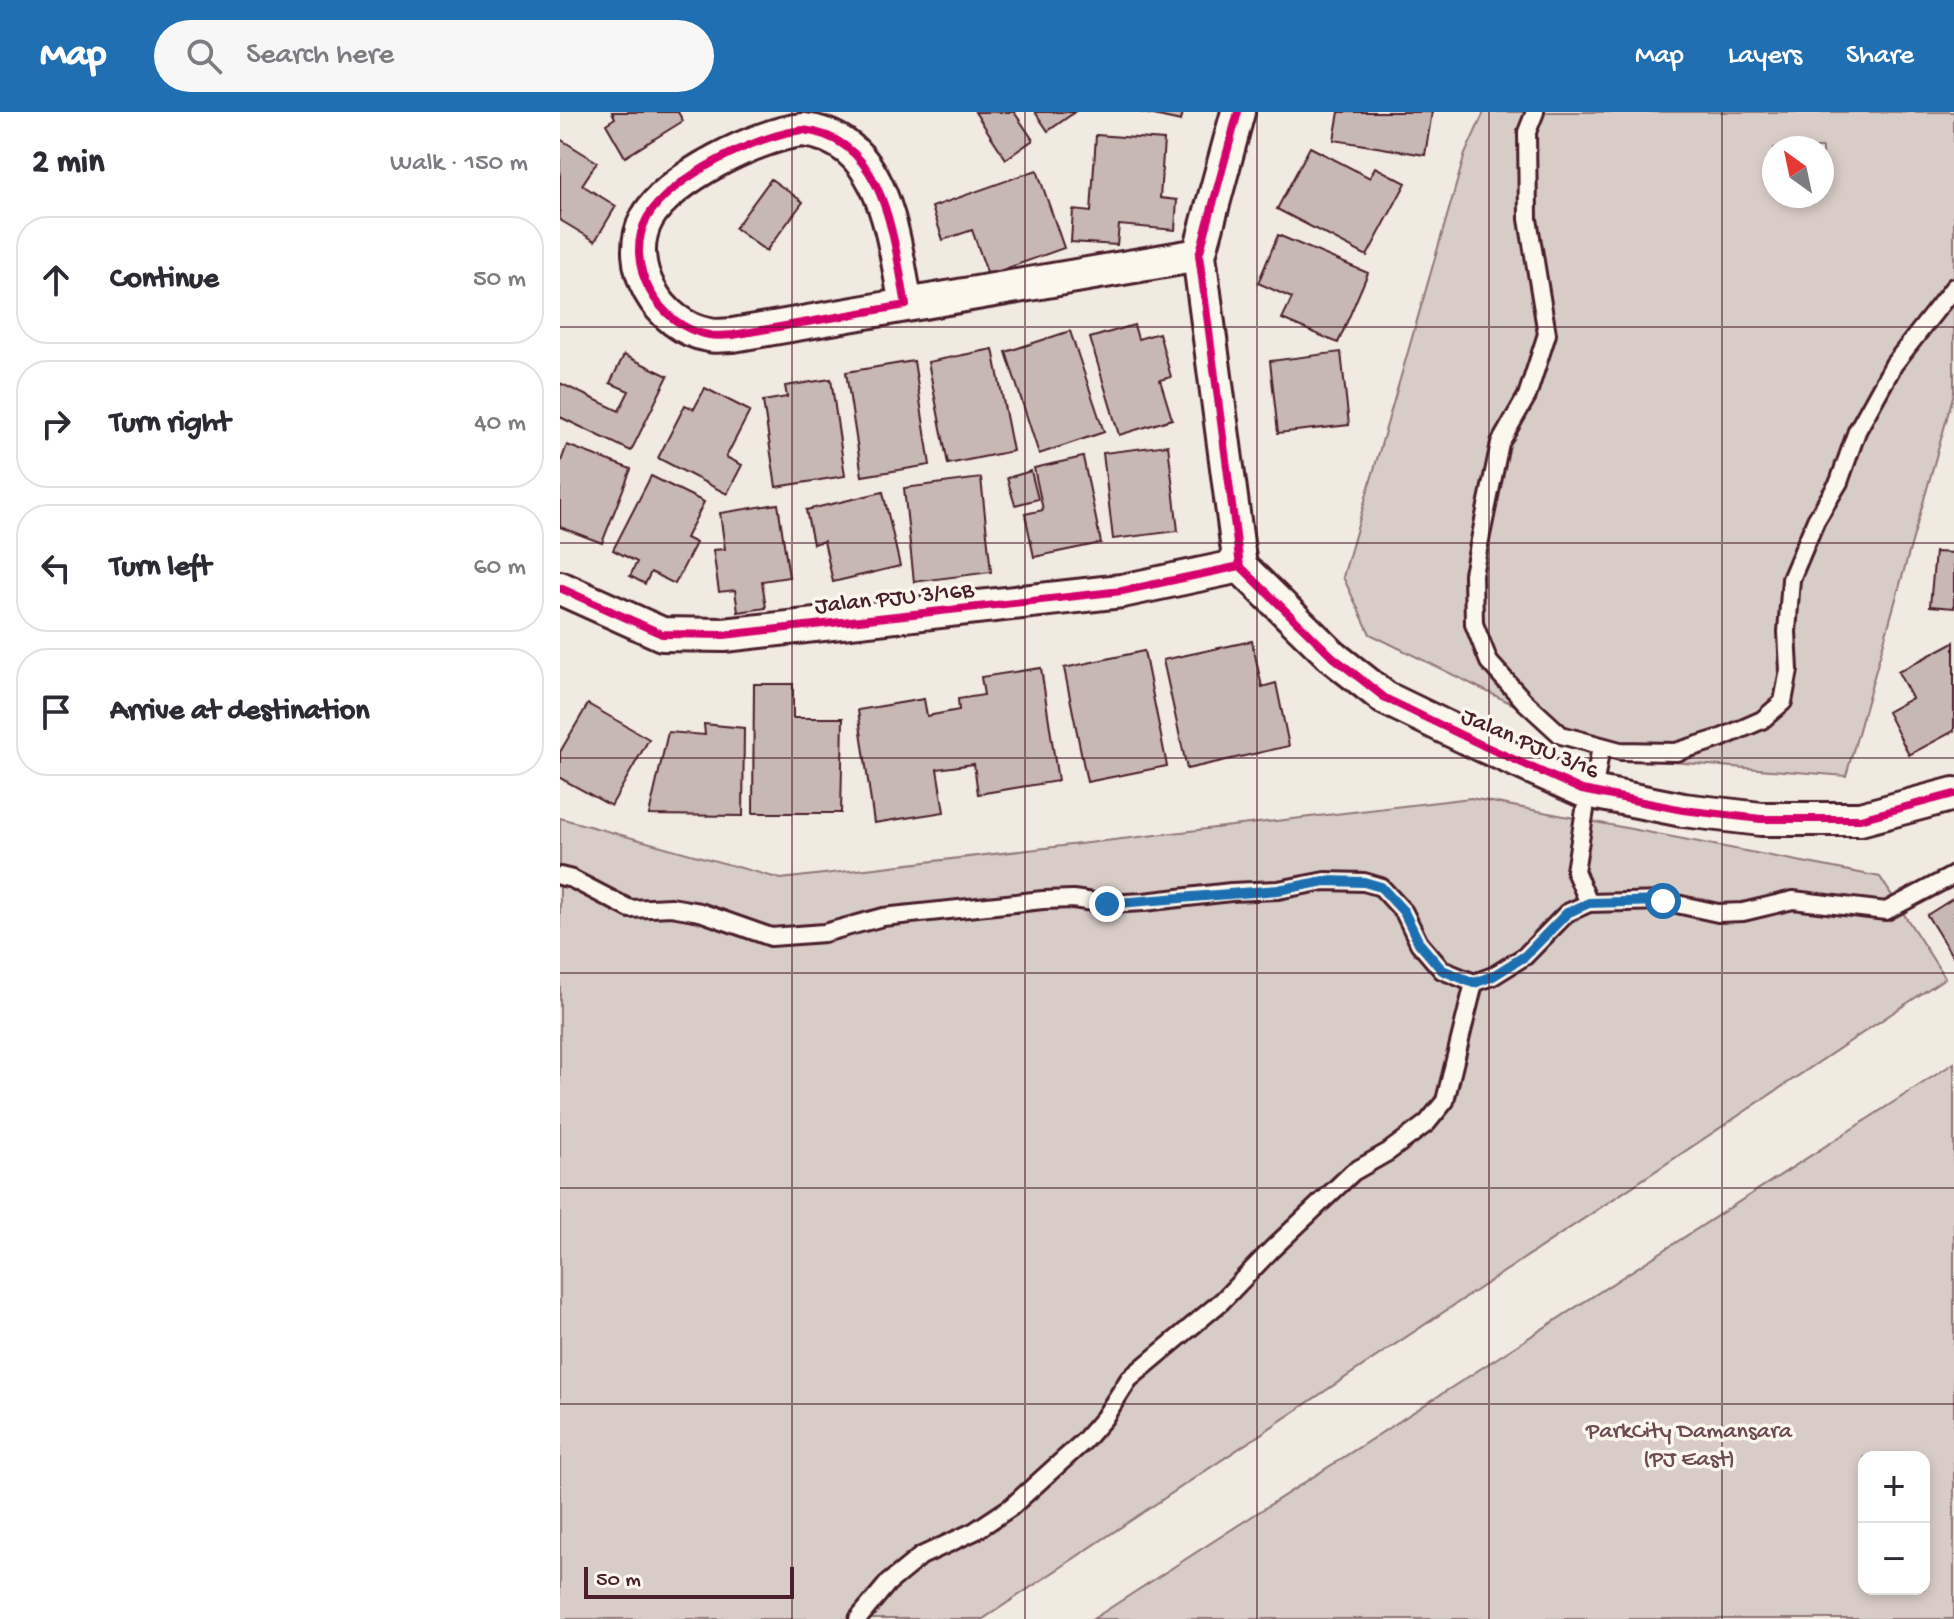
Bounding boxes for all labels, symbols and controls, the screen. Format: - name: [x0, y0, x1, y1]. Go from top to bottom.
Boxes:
- search box: [154, 20, 714, 92]
- text: Map: [40, 34, 106, 78]
- icon: search: [182, 34, 226, 78]
- text: Search here: [246, 39, 394, 74]
- text: Map: [1635, 40, 1684, 73]
- text: Layers: [1728, 40, 1802, 73]
- text: Share: [1846, 40, 1914, 73]
- north arrow: [1762, 136, 1834, 208]
- text: 2 min: [32, 144, 104, 184]
- text: Walk · 150 m: [390, 149, 528, 180]
- icon: ahead: [34, 258, 78, 302]
- text: Continue: [110, 263, 219, 298]
- text: 50 m: [473, 265, 526, 296]
- icon: right: [34, 402, 78, 446]
- text: Turn right: [110, 407, 230, 442]
- text: 40 m: [474, 409, 526, 440]
- icon: left: [34, 546, 78, 590]
- text: Turn left: [110, 551, 211, 586]
- text: 60 m: [473, 553, 526, 584]
- street label: Jalan PJU 3/16B: [813, 577, 976, 622]
- icon: arrive: [34, 690, 78, 734]
- text: Arrive at destination: [110, 695, 370, 730]
- street label: Jalan PJU 3/16: [1456, 703, 1604, 788]
- route start: [1645, 883, 1681, 919]
- route end: [1089, 886, 1125, 922]
- park label: ParkCity Damansara (PJ East): [1585, 1418, 1793, 1475]
- map controls: [1858, 1451, 1930, 1595]
- button: +: [1858, 1451, 1930, 1523]
- button: −: [1858, 1523, 1930, 1595]
- scale bar: [584, 1563, 794, 1599]
- text: 50 m: [596, 1568, 641, 1594]

